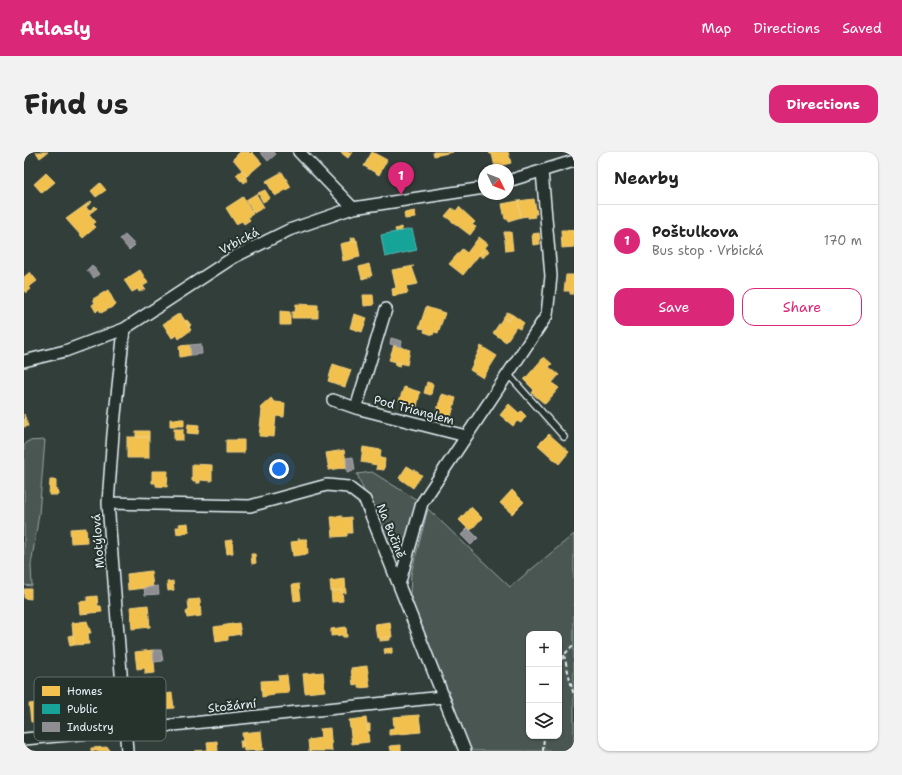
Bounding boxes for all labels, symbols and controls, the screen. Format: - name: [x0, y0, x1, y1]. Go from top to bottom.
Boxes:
- text: Atlasly: [20, 16, 91, 41]
- text: Map: [702, 19, 732, 37]
- text: Directions: [754, 19, 820, 37]
- text: Saved: [842, 19, 882, 37]
- text: Find us: [24, 85, 129, 123]
- button: Directions: [769, 85, 878, 123]
- pin: 1: [388, 162, 414, 195]
- north arrow: [478, 164, 514, 200]
- text: Nearby: [614, 167, 679, 189]
- text: Poštulkova: [652, 222, 738, 242]
- street label: Vrbická: [216, 224, 262, 258]
- text: 1: [624, 232, 630, 249]
- text: 170 m: [824, 232, 862, 249]
- text: Bus stop · Vrbická: [652, 242, 763, 259]
- button: Save: [614, 288, 734, 326]
- button: Share: [742, 288, 862, 326]
- street label: Pod Trianglem: [372, 392, 456, 428]
- your location: [269, 459, 289, 479]
- street label: Na Bučině: [373, 501, 409, 561]
- street label: Motýlová: [88, 513, 108, 569]
- map controls: [526, 631, 562, 739]
- button: +: [526, 631, 562, 667]
- button: −: [526, 667, 562, 703]
- legend: [34, 677, 166, 741]
- text: Homes: [67, 684, 103, 699]
- street label: Stožární: [207, 695, 258, 716]
- text: Public: [67, 702, 98, 717]
- button: layers: [526, 703, 562, 739]
- text: Industry: [67, 720, 114, 735]

